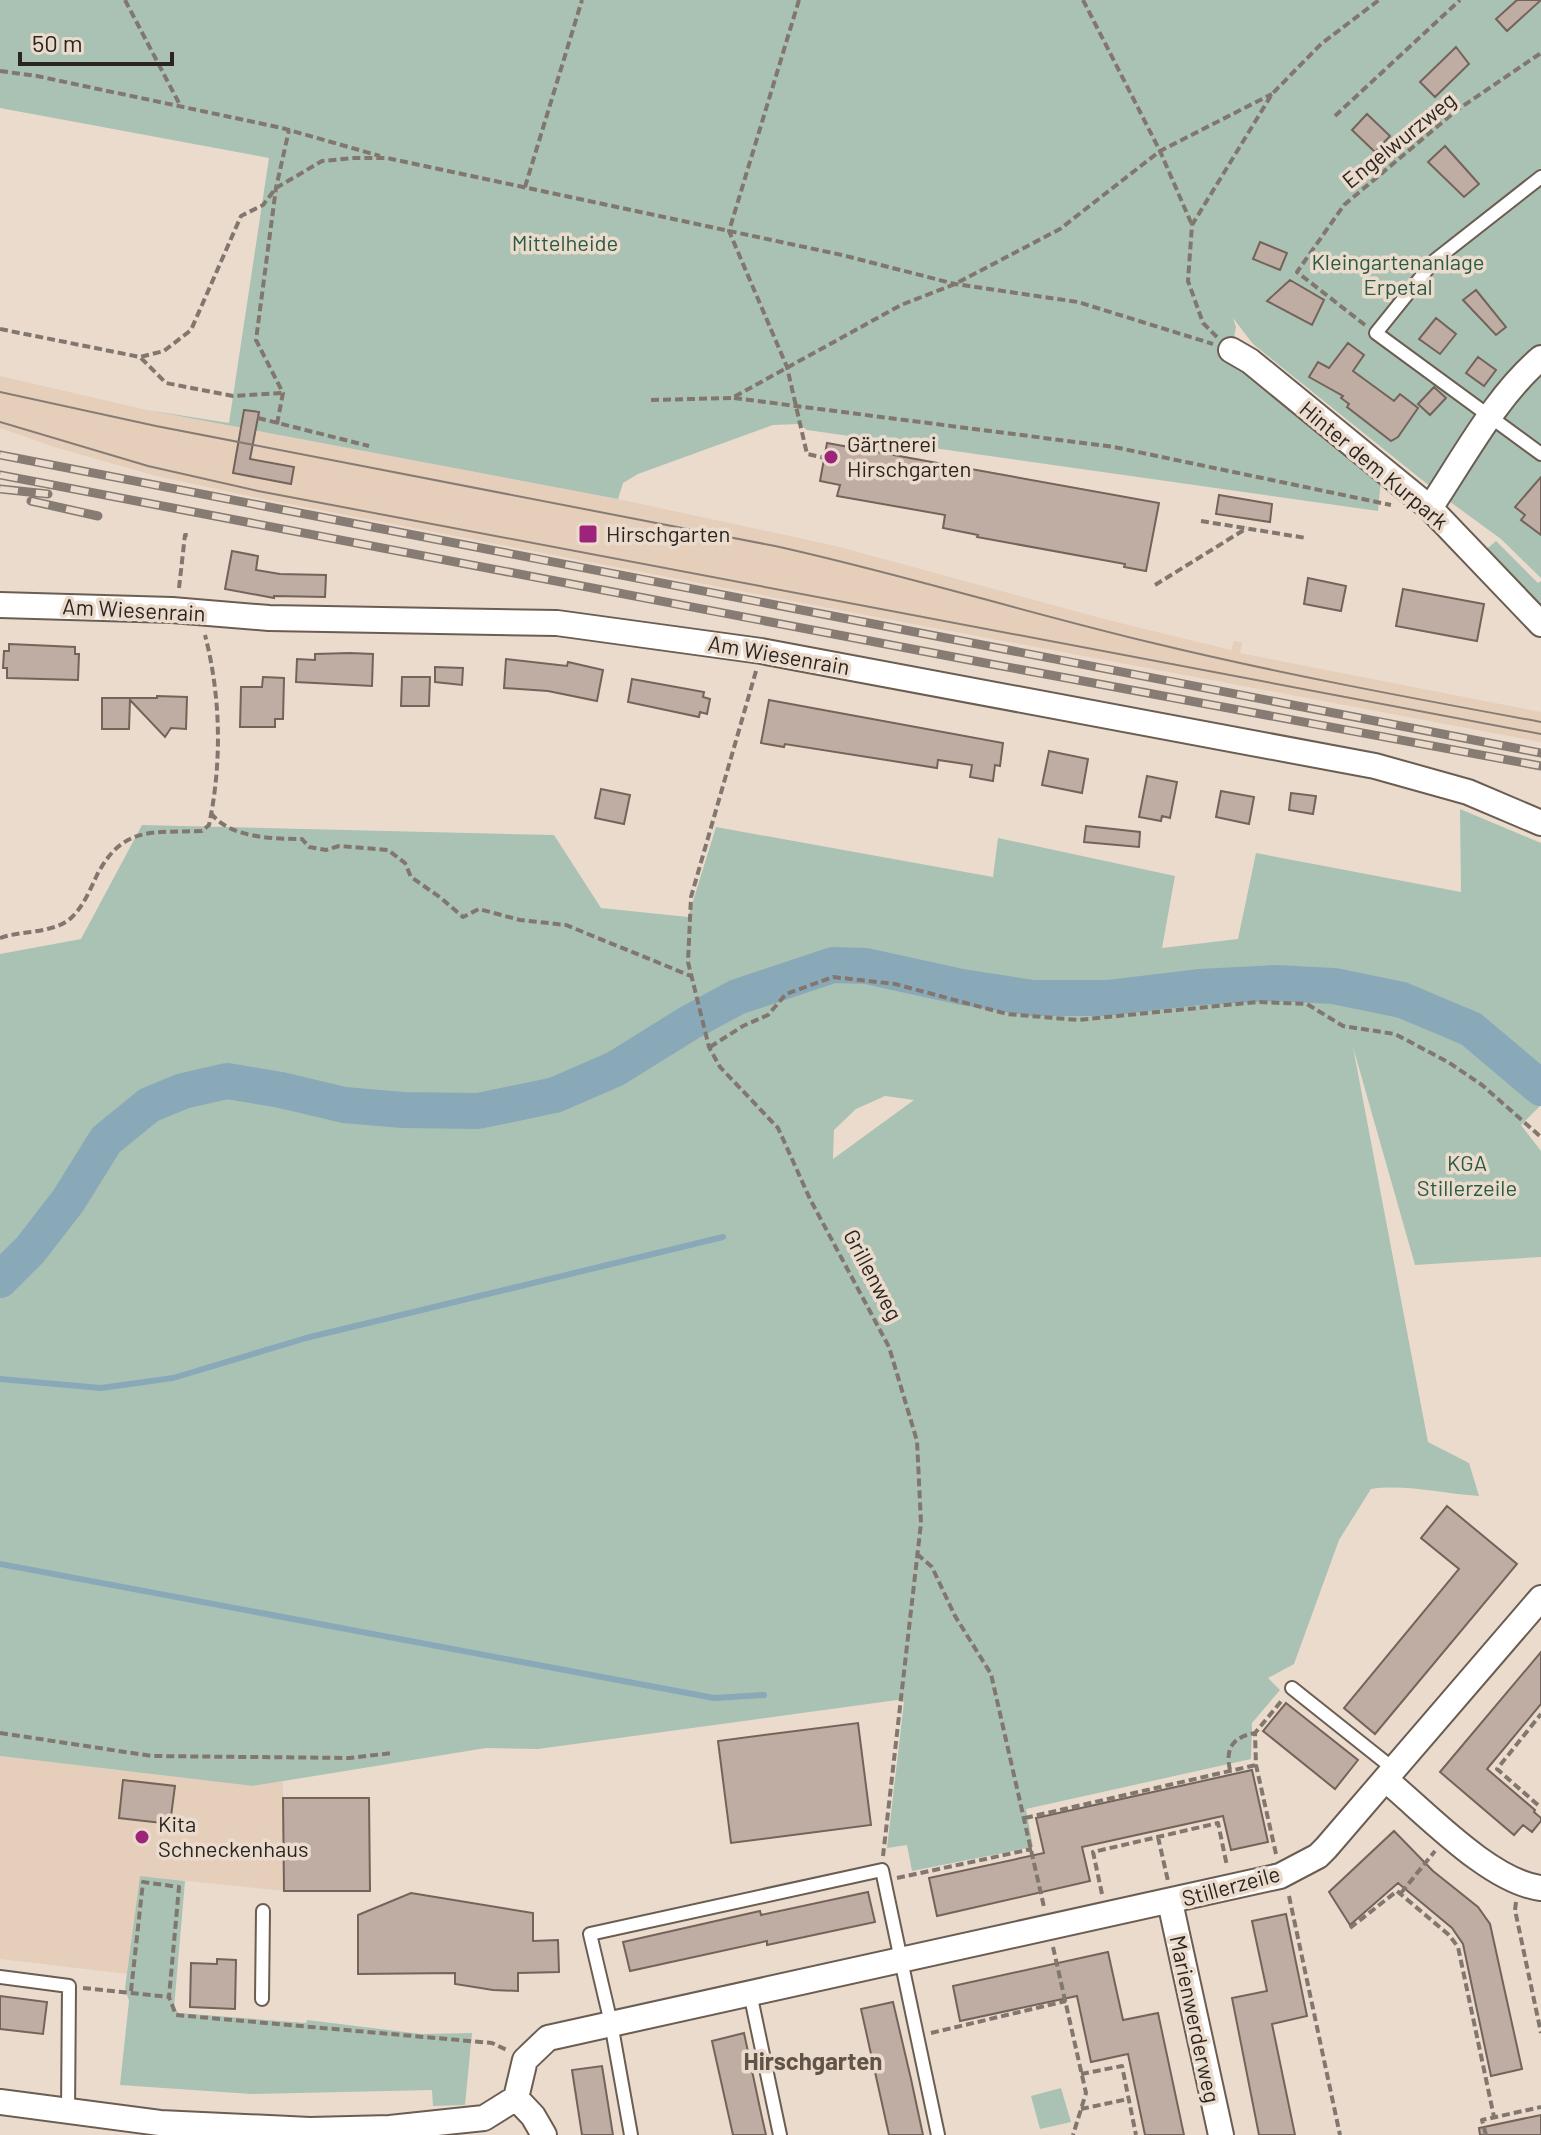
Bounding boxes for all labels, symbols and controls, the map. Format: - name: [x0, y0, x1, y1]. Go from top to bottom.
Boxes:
- scale bar: [20, 16, 172, 66]
- text: 50 m: [32, 28, 83, 57]
- street label: Engelwurzweg: [1336, 86, 1460, 193]
- park label: Mittelheide: [512, 229, 618, 255]
- park label: Kleingartenanlage Erpetal: [1311, 248, 1485, 299]
- street label: Hinter dem Kurpark: [1295, 395, 1454, 534]
- place label: Gärtnerei Hirschgarten: [847, 430, 971, 481]
- marker: Gärtnerei Hirschgarten: [822, 448, 840, 466]
- place label: Hirschgarten: [606, 520, 730, 546]
- marker: Hirschgarten: [577, 523, 599, 545]
- street label: Am Wiesenrain: [62, 592, 206, 626]
- street label: Am Wiesenrain: [706, 629, 852, 679]
- park label: KGA Stillerzeile: [1417, 1149, 1517, 1200]
- street label: Grillenweg: [839, 1224, 909, 1325]
- place label: Kita Schneckenhaus: [158, 1810, 309, 1861]
- marker: Kita Schneckenhaus: [133, 1828, 151, 1846]
- street label: Stillerzeile: [1179, 1859, 1283, 1911]
- street label: Marienwerderweg: [1166, 1933, 1226, 2105]
- district label: Hirschgarten: [744, 2046, 882, 2075]

